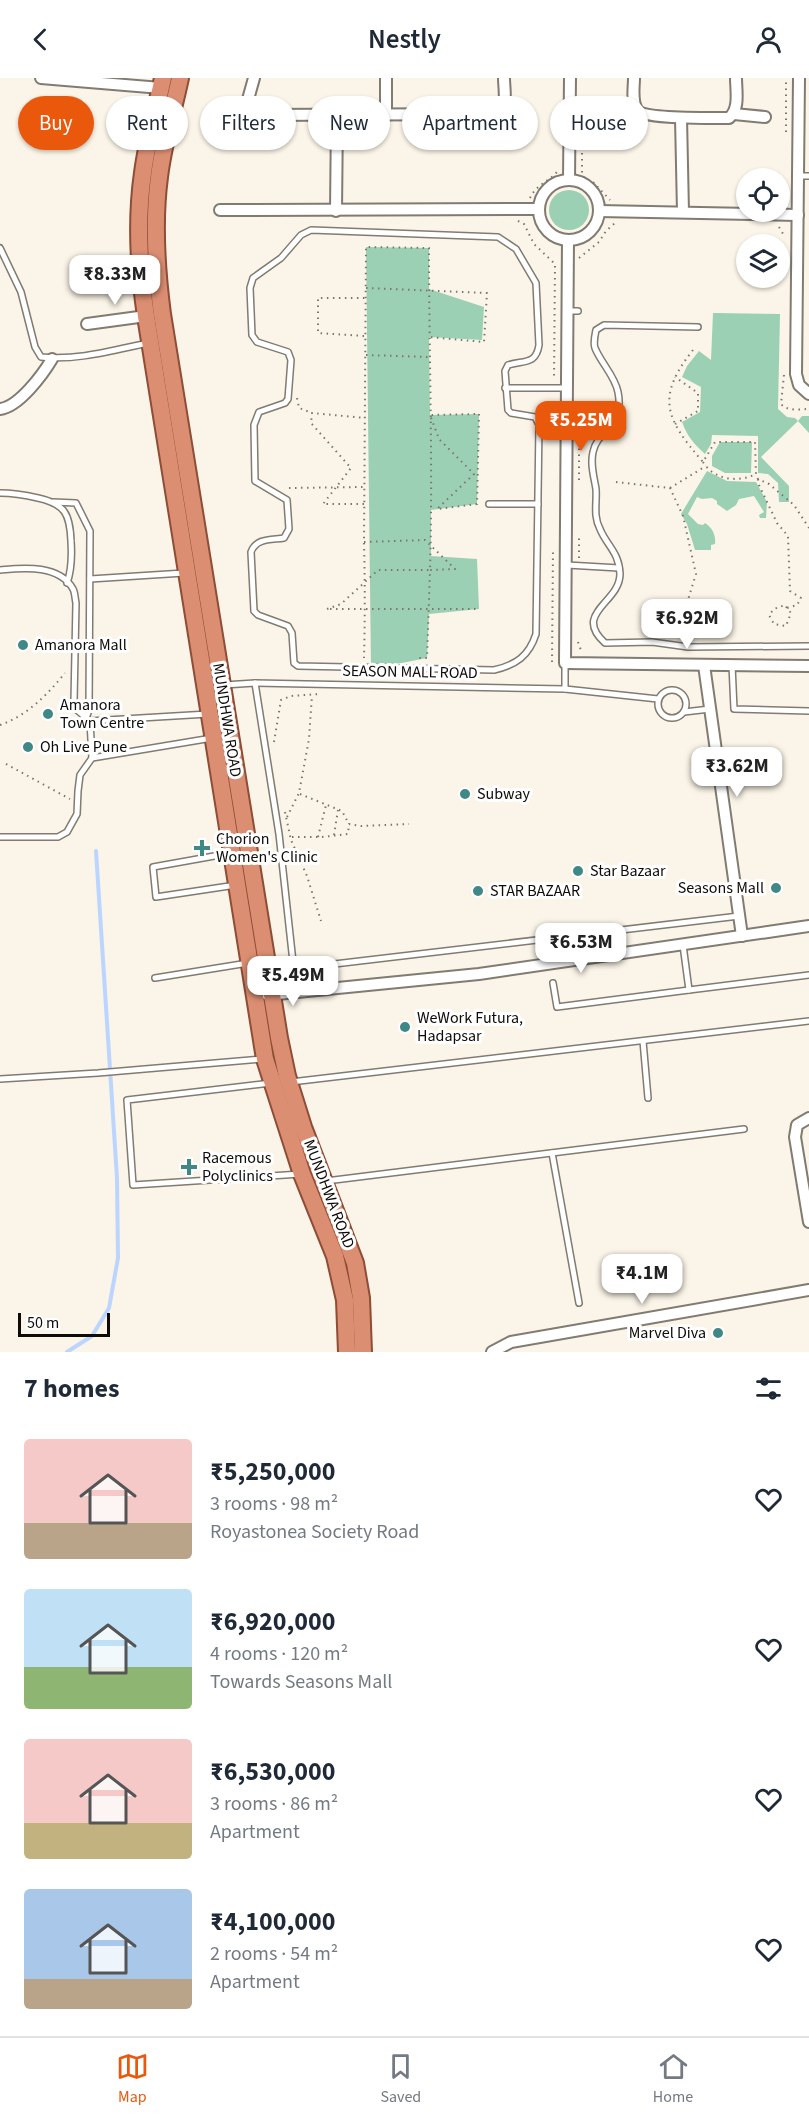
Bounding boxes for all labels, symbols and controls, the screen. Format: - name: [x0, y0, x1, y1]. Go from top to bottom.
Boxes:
- text: Nestly: [368, 20, 441, 59]
- icon: back: [24, 23, 57, 56]
- icon: person: [752, 23, 785, 56]
- chip: Buy: [18, 96, 94, 150]
- chip: Rent: [106, 96, 188, 150]
- chip: Filters: [200, 96, 296, 150]
- chip: New: [308, 96, 390, 150]
- chip: Apartment: [402, 96, 538, 150]
- chip: House: [550, 96, 648, 150]
- map controls: [736, 168, 790, 288]
- button: locate: [736, 168, 790, 222]
- button: layers: [736, 234, 790, 288]
- pin: ₹8.33M: [66, 255, 164, 306]
- text: ₹8.33M: [83, 260, 147, 288]
- pin: ₹5.25M: [532, 401, 630, 452]
- text: ₹5.25M: [549, 406, 613, 434]
- pin: ₹6.92M: [638, 599, 736, 650]
- text: ₹6.92M: [655, 604, 719, 632]
- place label: Amanora Mall: [35, 634, 127, 656]
- marker: Amanora Mall: [16, 638, 30, 652]
- street label: SEASON MALL ROAD: [342, 660, 478, 684]
- street label: MUNDHWA ROAD: [207, 661, 247, 779]
- place label: Amanora Town Centre: [60, 694, 144, 734]
- marker: Amanora Town Centre: [41, 707, 55, 721]
- place label: Oh Live Pune: [40, 736, 127, 758]
- marker: Oh Live Pune: [21, 740, 35, 754]
- pin: ₹3.62M: [688, 747, 786, 798]
- text: ₹3.62M: [705, 752, 769, 780]
- place label: Subway: [477, 783, 530, 805]
- marker: Subway: [458, 787, 472, 801]
- place label: Chorion Women's Clinic: [216, 828, 318, 868]
- marker: Chorion Women's Clinic: [193, 839, 211, 857]
- place label: Star Bazaar: [590, 860, 666, 882]
- marker: Star Bazaar: [571, 864, 585, 878]
- place label: Seasons Mall: [678, 877, 764, 899]
- place label: STAR BAZAAR: [490, 880, 580, 902]
- marker: Seasons Mall: [769, 881, 783, 895]
- marker: STAR BAZAAR: [471, 884, 485, 898]
- pin: ₹6.53M: [532, 923, 630, 974]
- text: ₹6.53M: [549, 928, 613, 956]
- pin: ₹5.49M: [244, 956, 342, 1007]
- text: ₹5.49M: [261, 961, 325, 989]
- place label: WeWork Futura, Hadapsar: [417, 1007, 523, 1047]
- marker: WeWork Futura, Hadapsar: [398, 1020, 412, 1034]
- street label: MUNDHWA ROAD: [298, 1136, 360, 1252]
- place label: Racemous Polyclinics: [202, 1147, 273, 1187]
- marker: Racemous Polyclinics: [180, 1158, 198, 1176]
- pin: ₹4.1M: [600, 1254, 684, 1305]
- text: ₹4.1M: [616, 1259, 668, 1287]
- scale bar: [18, 1310, 110, 1338]
- text: 50 m: [27, 1312, 59, 1334]
- place label: Marvel Diva: [629, 1322, 706, 1344]
- marker: Marvel Diva: [711, 1326, 725, 1340]
- text: 7 homes: [24, 1370, 119, 1407]
- icon: filters: [752, 1372, 785, 1405]
- text: ₹5,250,000: [210, 1453, 335, 1490]
- icon: home: [72, 1463, 144, 1535]
- icon: heart: [752, 1483, 785, 1516]
- text: 3 rooms · 98 m²: [210, 1490, 338, 1518]
- text: Royastonea Society Road: [210, 1518, 419, 1546]
- text: ₹6,920,000: [210, 1603, 335, 1640]
- icon: home: [72, 1613, 144, 1685]
- icon: heart: [752, 1633, 785, 1666]
- text: 4 rooms · 120 m²: [210, 1640, 348, 1668]
- text: Towards Seasons Mall: [210, 1668, 392, 1696]
- text: ₹6,530,000: [210, 1753, 335, 1790]
- icon: home: [72, 1763, 144, 1835]
- icon: heart: [752, 1783, 785, 1816]
- text: 3 rooms · 86 m²: [210, 1790, 338, 1818]
- text: Apartment: [210, 1818, 300, 1846]
- text: ₹4,100,000: [210, 1903, 335, 1940]
- icon: home: [72, 1913, 144, 1985]
- icon: heart: [752, 1933, 785, 1966]
- text: 2 rooms · 54 m²: [210, 1940, 338, 1968]
- text: Apartment: [210, 1968, 300, 1996]
- tab: Map: [116, 2050, 149, 2108]
- tab: Saved: [380, 2050, 421, 2108]
- tab: Home: [653, 2050, 693, 2108]

